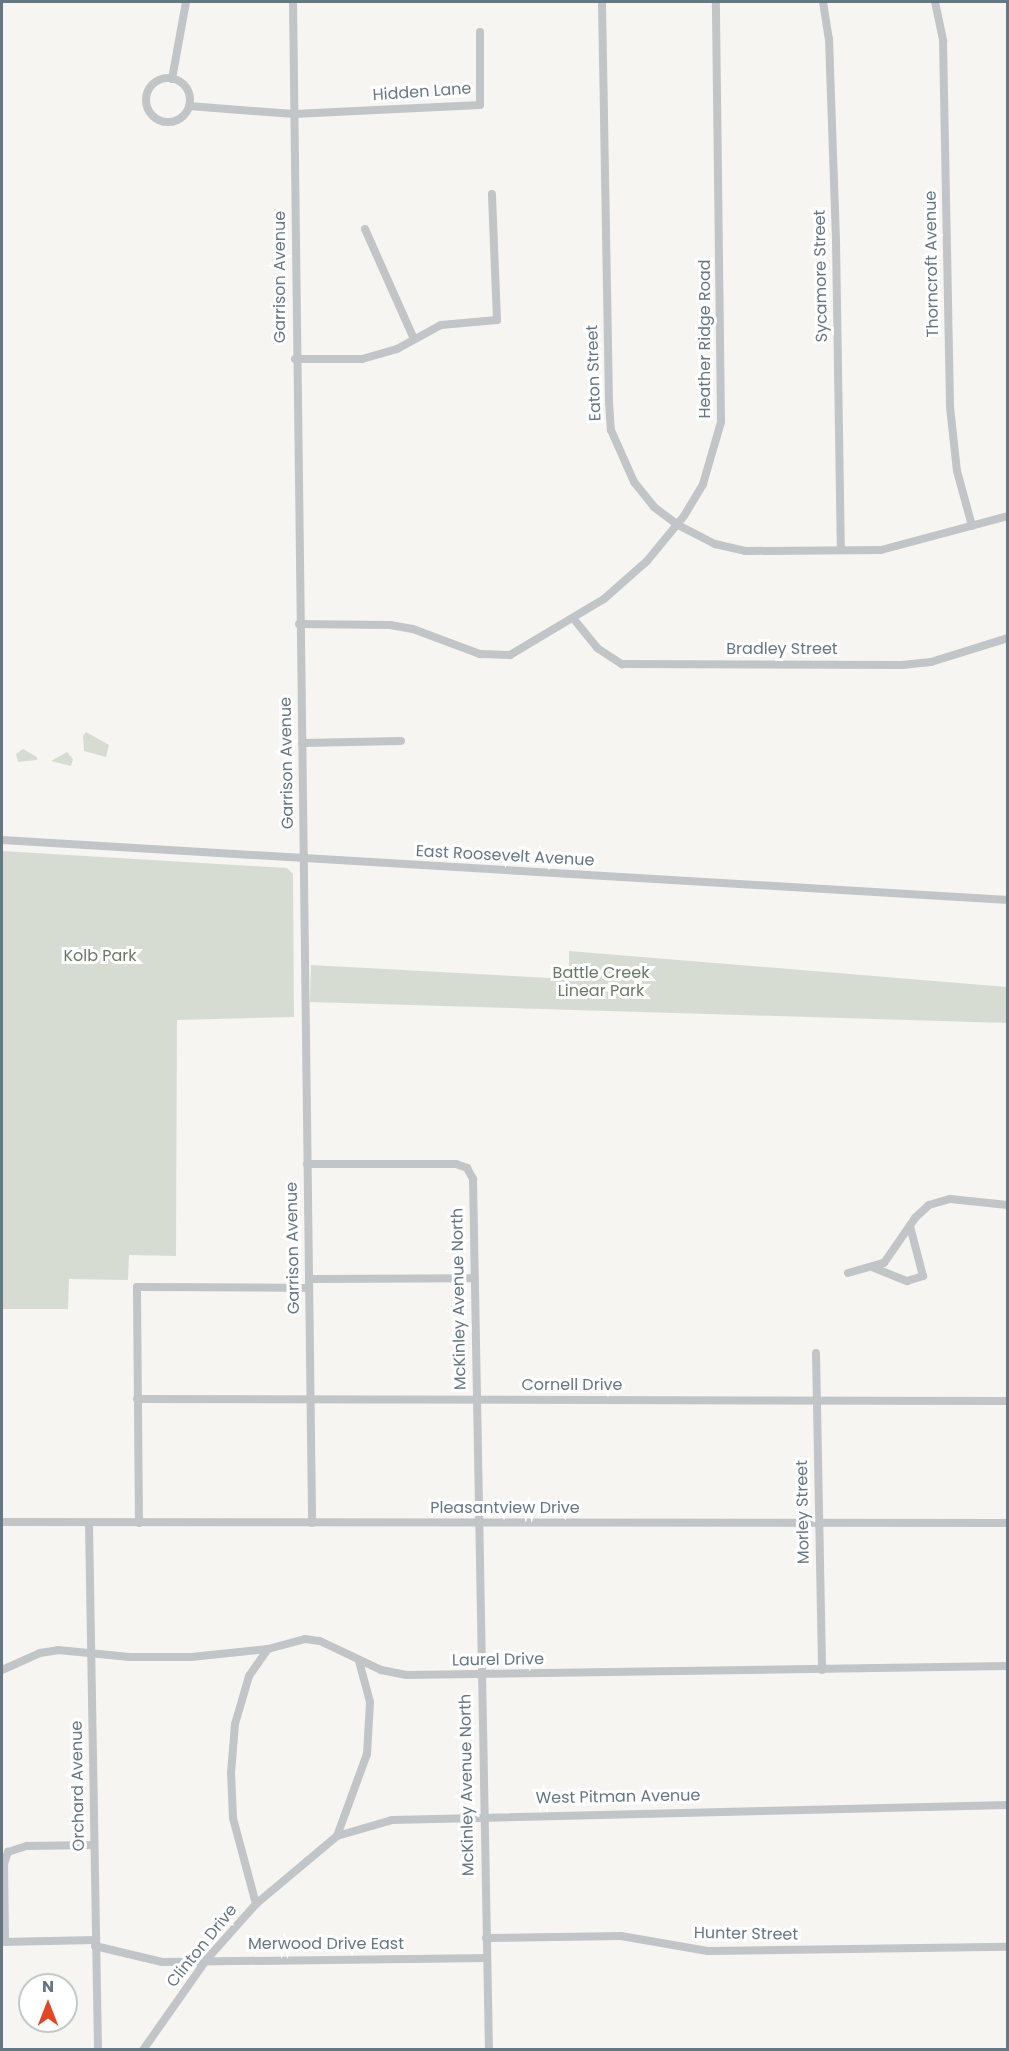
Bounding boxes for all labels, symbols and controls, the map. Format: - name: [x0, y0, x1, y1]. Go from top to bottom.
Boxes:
- street label: Hidden Lane: [372, 79, 472, 105]
- street label: Thorncroft Avenue: [921, 190, 943, 338]
- street label: Sycamore Street: [810, 210, 832, 342]
- street label: Garrison Avenue: [270, 211, 290, 343]
- street label: Heather Ridge Road: [695, 259, 715, 419]
- street label: Eaton Street: [583, 324, 605, 422]
- street label: Bradley Street: [726, 639, 838, 659]
- street label: Garrison Avenue: [276, 697, 298, 829]
- street label: East Roosevelt Avenue: [415, 842, 595, 870]
- park label: Kolb Park: [63, 946, 137, 966]
- park label: Battle Creek Linear Park: [553, 963, 649, 1001]
- street label: Garrison Avenue: [282, 1182, 304, 1314]
- street label: McKinley Avenue North: [448, 1208, 470, 1390]
- street label: Cornell Drive: [522, 1375, 622, 1395]
- street label: Morley Street: [792, 1460, 814, 1564]
- street label: Pleasantview Drive: [430, 1498, 580, 1518]
- street label: Laurel Drive: [452, 1650, 544, 1670]
- street label: McKinley Avenue North: [456, 1694, 478, 1876]
- street label: Orchard Avenue: [67, 1721, 89, 1851]
- street label: West Pitman Avenue: [535, 1786, 701, 1808]
- street label: Clinton Drive: [163, 1901, 241, 1991]
- street label: Hunter Street: [694, 1923, 798, 1945]
- street label: Merwood Drive East: [248, 1934, 404, 1954]
- north arrow: [18, 1973, 78, 2033]
- text: N: [42, 1975, 54, 1998]

